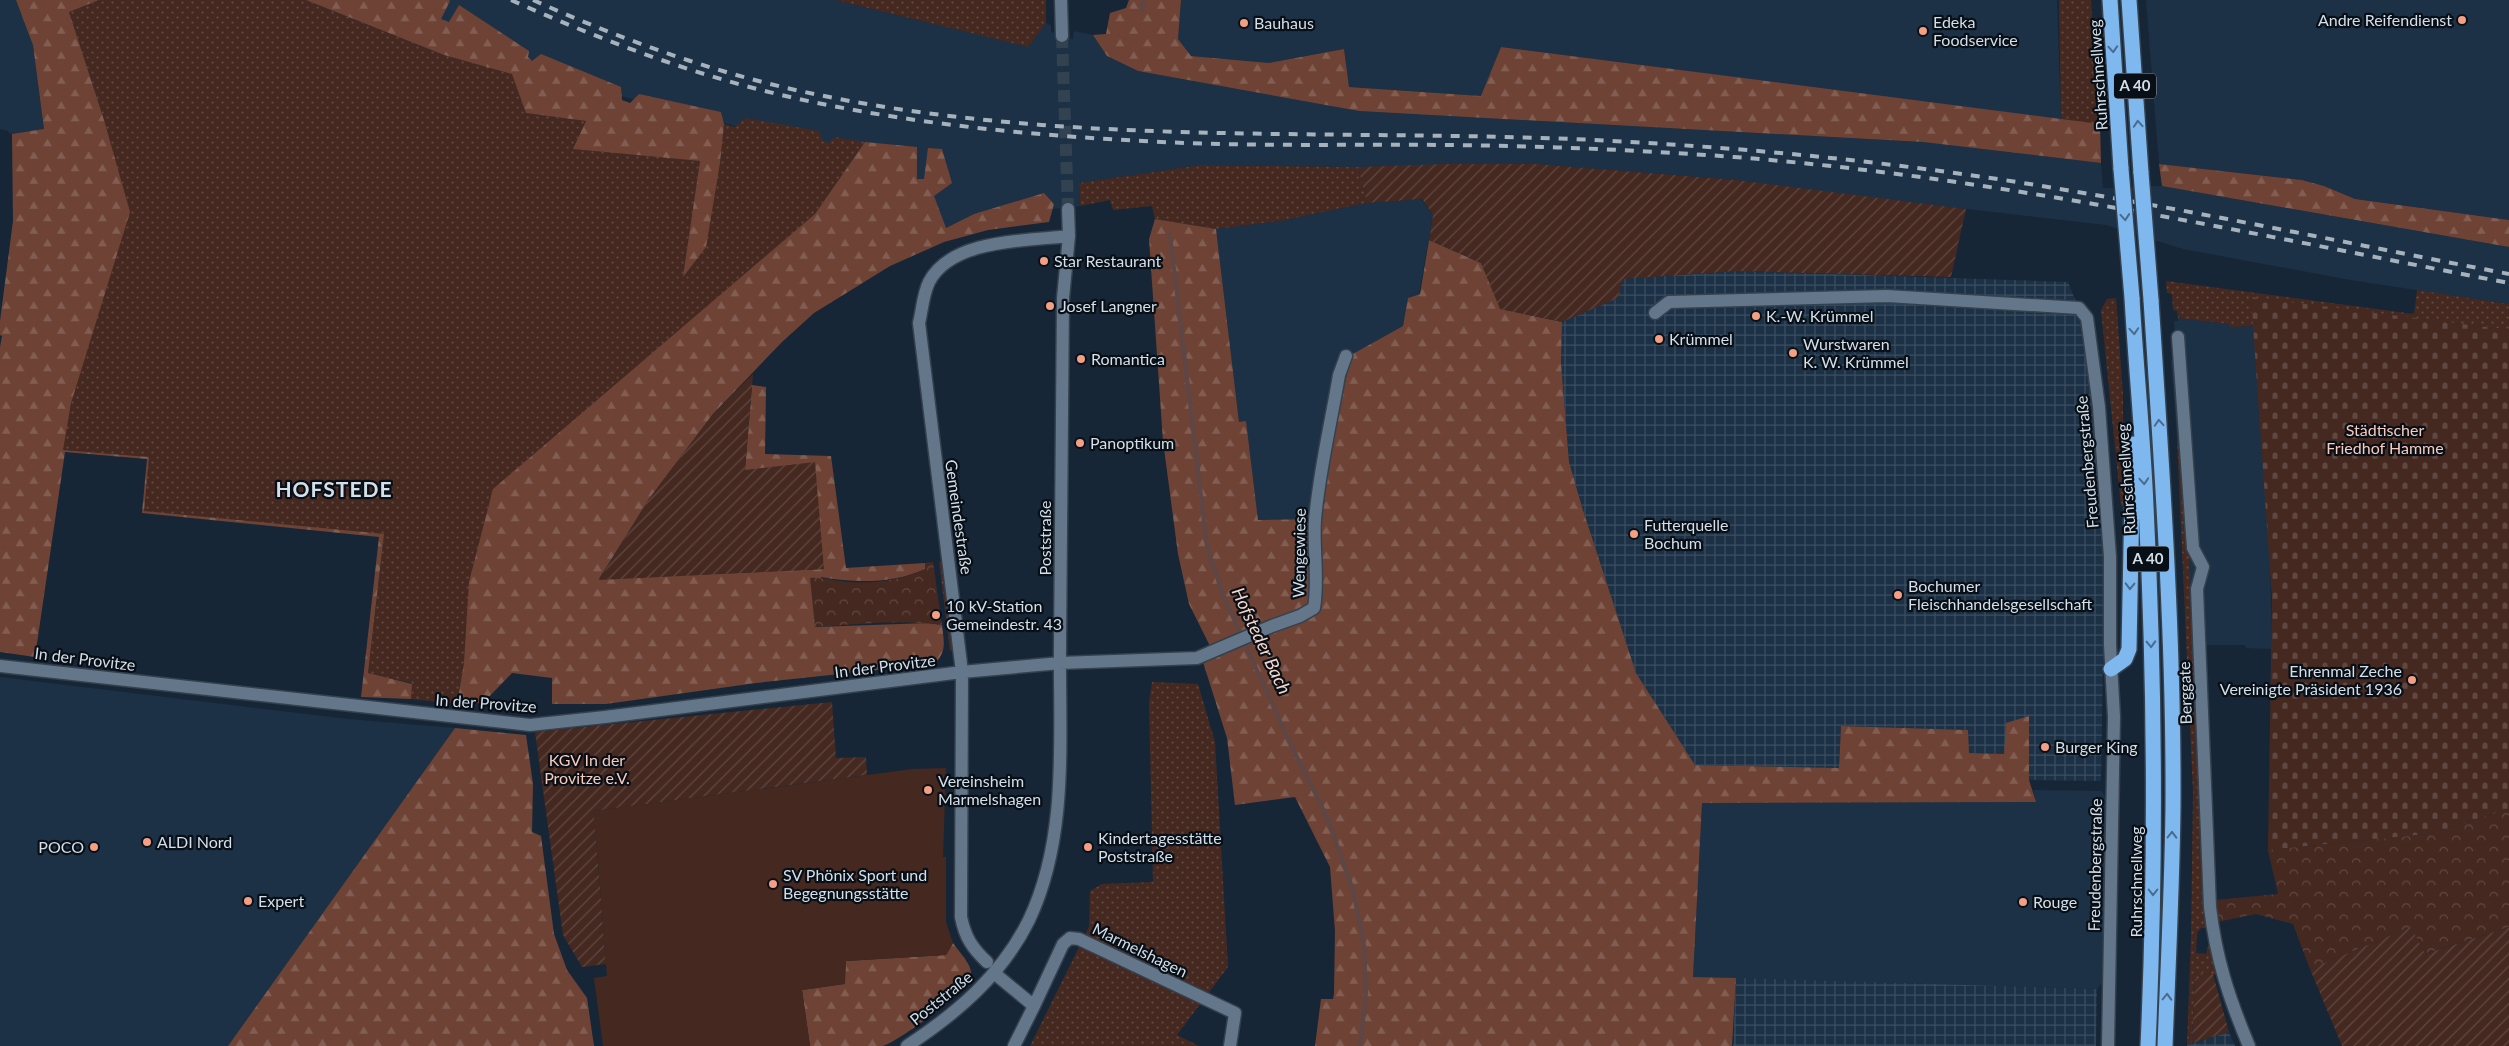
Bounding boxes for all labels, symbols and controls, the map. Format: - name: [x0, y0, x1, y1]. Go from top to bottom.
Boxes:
- place label: Andre Reifendienst: [2318, 10, 2452, 29]
- place label: Edeka Foodservice: [1933, 12, 2018, 49]
- place label: Bauhaus: [1254, 13, 1314, 32]
- marker: Andre Reifendienst: [2456, 14, 2468, 26]
- marker: Bauhaus: [1238, 17, 1250, 29]
- street label: Ruhrschnellweg: [2084, 19, 2111, 131]
- marker: Edeka Foodservice: [1917, 25, 1929, 37]
- one-way arrow: [2108, 45, 2119, 53]
- road number: A 40: [2114, 74, 2156, 98]
- one-way arrow: [2133, 120, 2144, 128]
- one-way arrow: [2120, 214, 2131, 222]
- place label: Star Restaurant: [1054, 251, 1162, 270]
- marker: Star Restaurant: [1038, 255, 1050, 267]
- place label: Josef Langner: [1060, 296, 1157, 315]
- marker: Josef Langner: [1044, 300, 1056, 312]
- place label: K.-W. Krümmel: [1766, 306, 1874, 325]
- marker: K.-W. Krümmel: [1750, 310, 1762, 322]
- one-way arrow: [2128, 327, 2139, 335]
- place label: Krümmel: [1669, 329, 1733, 348]
- marker: Krümmel: [1653, 333, 1665, 345]
- place label: Wurstwaren K. W. Krümmel: [1803, 334, 1909, 371]
- marker: Wurstwaren K. W. Krümmel: [1787, 347, 1799, 359]
- place label: Romantica: [1091, 349, 1165, 368]
- marker: Romantica: [1075, 353, 1087, 365]
- street label: Freudenbergstraße: [2071, 395, 2102, 529]
- one-way arrow: [2154, 419, 2165, 427]
- park label: Städtischer Friedhof Hamme: [2326, 420, 2444, 457]
- street label: Ruhrschnellweg: [2112, 423, 2139, 535]
- place label: Panoptikum: [1090, 433, 1174, 452]
- marker: Panoptikum: [1074, 437, 1086, 449]
- street label: Gemeindestraße: [942, 458, 977, 576]
- district label: HOFSTEDE: [275, 476, 393, 501]
- one-way arrow: [2139, 477, 2150, 485]
- street label: Poststraße: [1035, 501, 1054, 575]
- street label: Wengewiese: [1288, 508, 1309, 598]
- place label: Futterquelle Bochum: [1644, 515, 1729, 552]
- marker: Futterquelle Bochum: [1628, 528, 1640, 540]
- road number: A 40: [2127, 546, 2169, 572]
- place label: Bochumer Fleischhandelsgesellschaft: [1908, 576, 2092, 613]
- one-way arrow: [2125, 583, 2135, 591]
- water label: Hofsteder Bach: [1228, 584, 1296, 697]
- marker: Bochumer Fleischhandelsgesellschaft: [1892, 589, 1904, 601]
- place label: 10 kV-Station Gemeindestr. 43: [946, 596, 1062, 633]
- marker: 10 kV-Station Gemeindestr. 43: [930, 609, 942, 621]
- one-way arrow: [2146, 640, 2156, 648]
- street label: In der Provitze: [34, 643, 137, 674]
- street label: In der Provitze: [833, 650, 936, 681]
- street label: Berggate: [2174, 661, 2195, 725]
- place label: Ehrenmal Zeche Vereinigte Präsident 1936: [2220, 661, 2402, 698]
- marker: Ehrenmal Zeche Vereinigte Präsident 1936: [2406, 674, 2418, 686]
- street label: In der Provitze: [435, 689, 537, 716]
- place label: Burger King: [2055, 737, 2138, 756]
- marker: Burger King: [2039, 741, 2051, 753]
- park label: KGV In der Provitze e.V.: [544, 750, 630, 787]
- place label: Vereinsheim Marmelshagen: [938, 771, 1041, 808]
- marker: Vereinsheim Marmelshagen: [922, 784, 934, 796]
- street label: Freudenbergstraße: [2084, 798, 2105, 932]
- street label: Ruhrschnellweg: [2126, 827, 2145, 937]
- place label: Kindertagesstätte Poststraße: [1098, 828, 1222, 865]
- one-way arrow: [2167, 831, 2177, 838]
- place label: ALDI Nord: [157, 832, 232, 851]
- marker: ALDI Nord: [141, 836, 153, 848]
- place label: POCO: [38, 837, 84, 856]
- marker: POCO: [88, 841, 100, 853]
- marker: Kindertagesstätte Poststraße: [1082, 841, 1094, 853]
- place label: SV Phönix Sport und Begegnungsstätte: [783, 865, 927, 902]
- marker: SV Phönix Sport und Begegnungsstätte: [767, 878, 779, 890]
- one-way arrow: [2148, 888, 2158, 896]
- place label: Expert: [258, 891, 304, 910]
- place label: Rouge: [2033, 892, 2077, 911]
- marker: Expert: [242, 895, 254, 907]
- marker: Rouge: [2017, 896, 2029, 908]
- street label: Marmelshagen: [1090, 918, 1191, 981]
- street label: Poststraße: [906, 967, 976, 1029]
- one-way arrow: [2162, 993, 2172, 1001]

